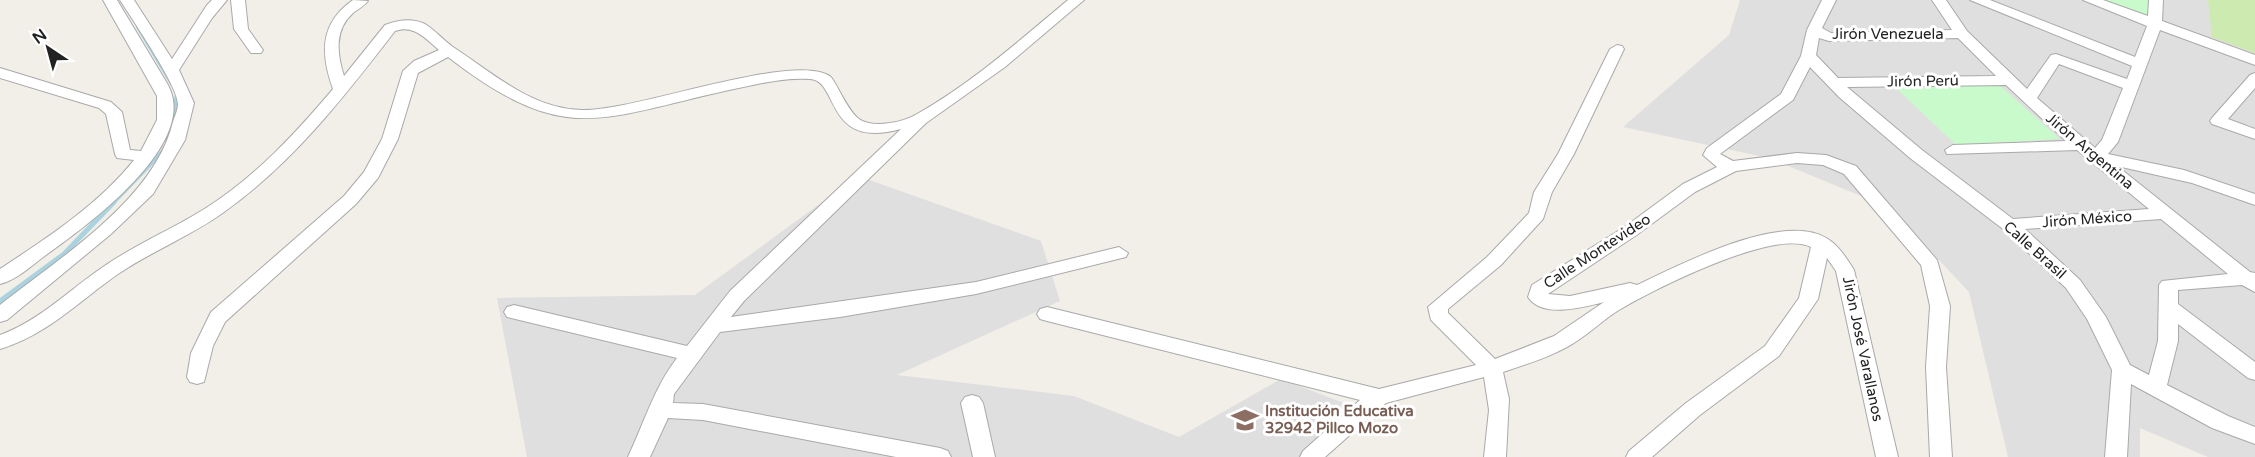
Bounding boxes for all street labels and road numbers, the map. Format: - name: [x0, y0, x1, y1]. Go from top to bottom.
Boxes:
- street label: Jirón Venezuela: [1832, 25, 1944, 43]
- street label: Jirón Perú: [1887, 71, 1959, 91]
- street label: Jirón Argentina: [2042, 109, 2138, 193]
- street label: Jirón México: [2041, 207, 2133, 231]
- street label: Calle Montevideo: [1540, 210, 1654, 292]
- street label: Calle Brasil: [2000, 217, 2070, 283]
- street label: Jirón José Varallanos: [1839, 275, 1887, 423]

